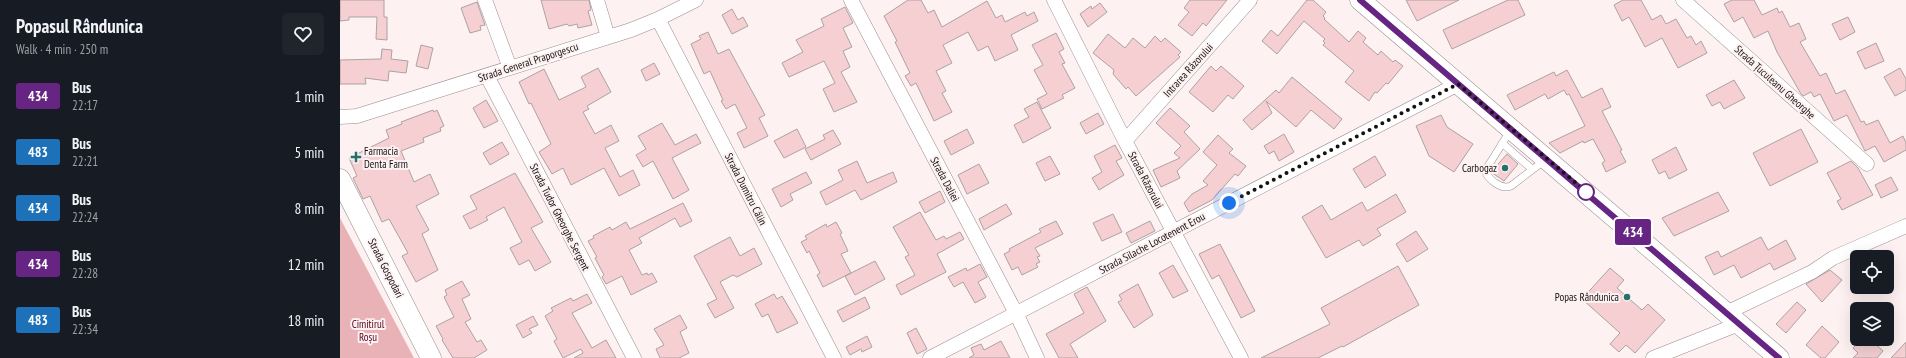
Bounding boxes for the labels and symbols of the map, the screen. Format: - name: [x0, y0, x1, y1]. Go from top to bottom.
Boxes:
- street label: Strada General Praporgescu: [476, 39, 580, 85]
- street label: Intrarea Răzorului: [1160, 40, 1216, 100]
- street label: Strada Țuculeanu Gheorghe: [1732, 42, 1819, 122]
- place label: Farmacia Denta Farm: [364, 144, 408, 171]
- street label: Strada Răzorului: [1125, 149, 1167, 211]
- street label: Strada Dumitru Călin: [722, 151, 770, 228]
- marker: Farmacia Denta Farm: [351, 152, 361, 162]
- street label: Strada Daliei: [927, 154, 963, 204]
- street label: Strada Tudor Gheorghe Sergent: [527, 161, 593, 273]
- place label: Carbogaz: [1462, 161, 1497, 175]
- marker: Carbogaz: [1500, 163, 1510, 173]
- unlabelled marker: [1577, 183, 1595, 201]
- your location: [1219, 193, 1239, 213]
- street label: Strada Silache Locotenent Erou: [1097, 209, 1208, 277]
- line badge: 434: [1610, 219, 1656, 245]
- street label: Strada Gospodari: [365, 236, 407, 300]
- place label: Popas Rândunica: [1555, 290, 1619, 304]
- marker: Popas Rândunica: [1622, 292, 1632, 302]
- park label: Cimitirul Roșu: [352, 317, 385, 344]

